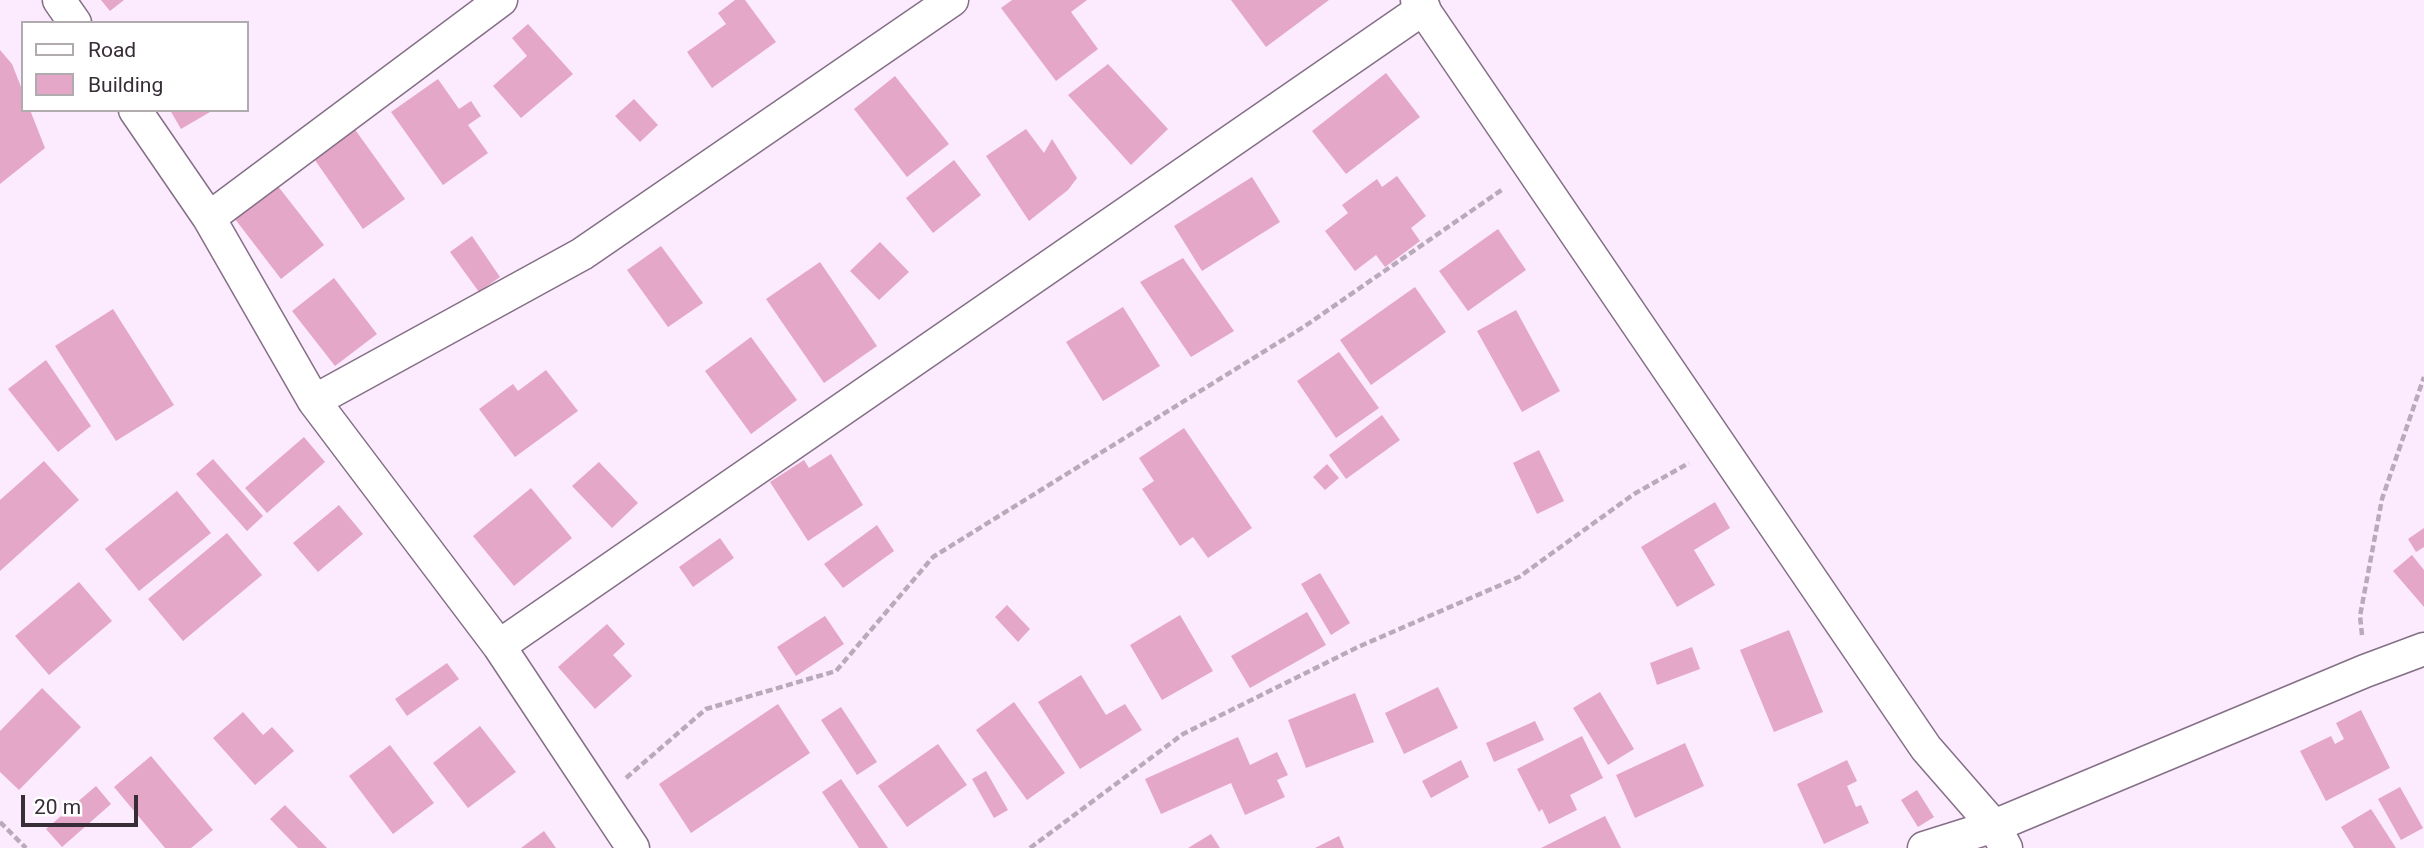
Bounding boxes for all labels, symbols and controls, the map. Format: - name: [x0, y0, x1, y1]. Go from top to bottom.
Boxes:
- legend: [21, 21, 248, 112]
- text: Road: [88, 38, 136, 62]
- text: Building: [88, 73, 163, 97]
- scale bar: [24, 782, 142, 826]
- text: 20 m: [34, 795, 81, 819]

